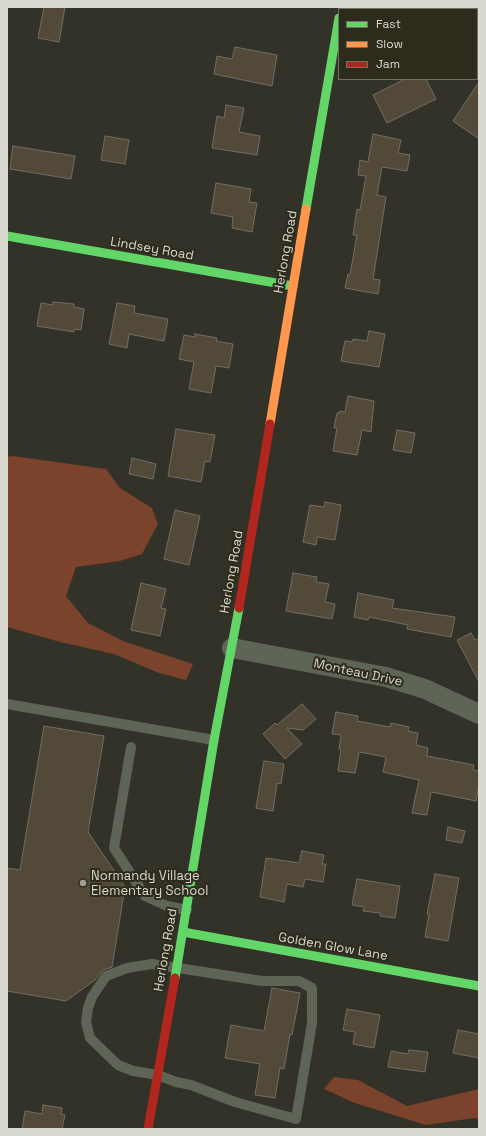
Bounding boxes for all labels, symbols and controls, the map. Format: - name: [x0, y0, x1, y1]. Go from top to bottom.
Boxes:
- legend: [338, 8, 478, 80]
- text: Fast: [376, 16, 401, 32]
- text: Slow: [376, 36, 403, 52]
- text: Jam: [376, 56, 400, 72]
- street label: Herlong Road: [271, 209, 301, 295]
- street label: Lindsey Road: [109, 234, 195, 264]
- street label: Herlong Road: [217, 529, 247, 615]
- street label: Monteau Drive: [312, 656, 404, 690]
- place label: Normandy Village Elementary School: [91, 868, 208, 899]
- marker: Normandy Village Elementary School: [78, 878, 88, 888]
- street label: Herlong Road: [151, 907, 181, 993]
- street label: Golden Glow Lane: [277, 930, 389, 964]

